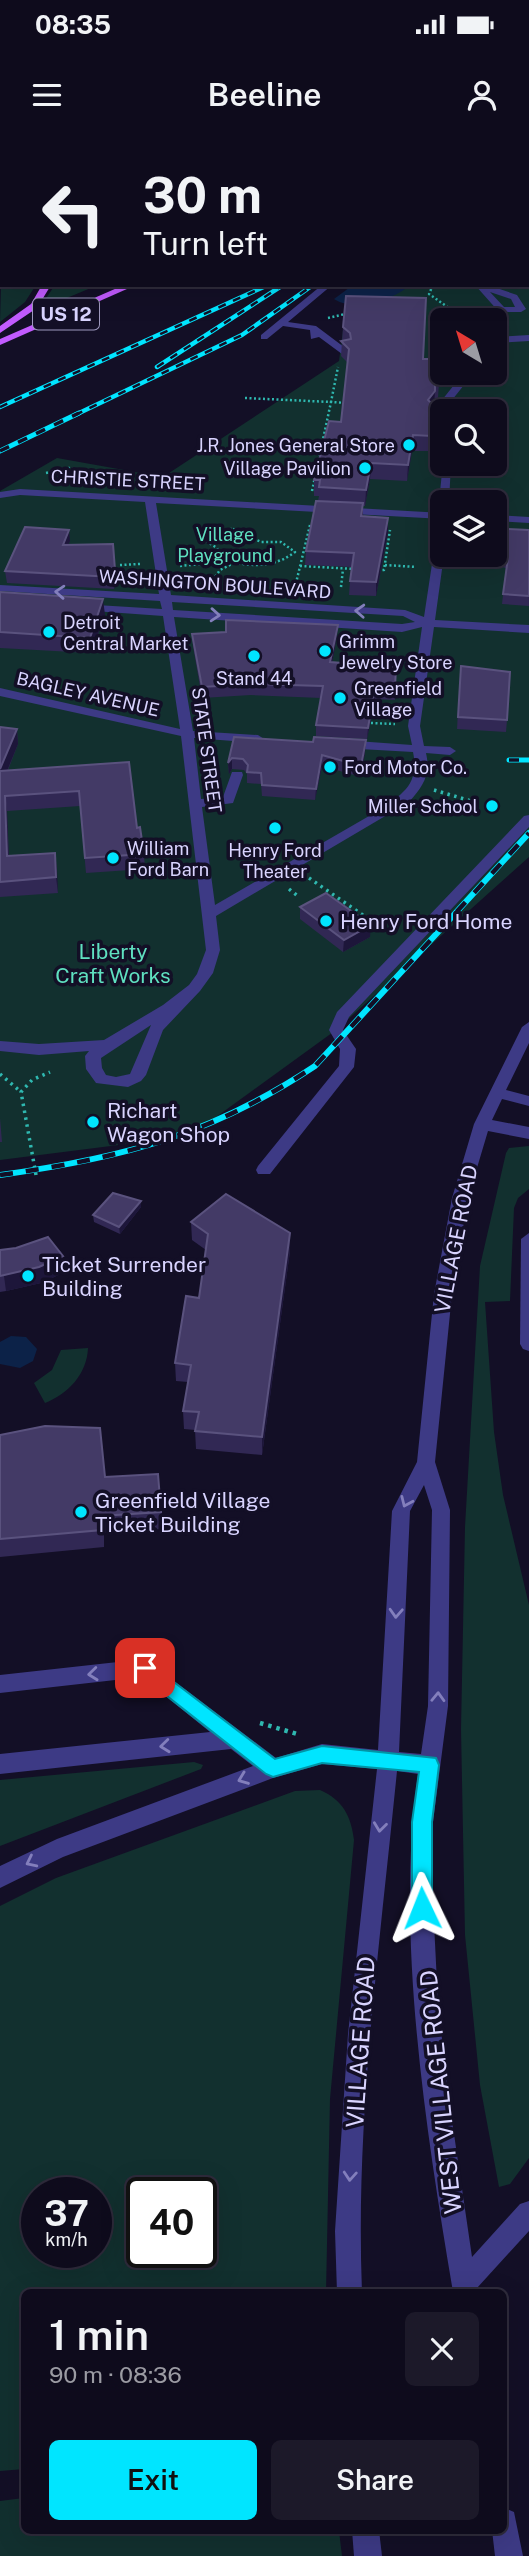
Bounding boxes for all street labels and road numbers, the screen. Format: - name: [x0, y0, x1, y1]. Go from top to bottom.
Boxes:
- road number: US 12: [33, 298, 99, 330]
- street label: CHRISTIE STREET: [50, 465, 206, 495]
- street label: WASHINGTON BOULEVARD: [98, 565, 332, 603]
- street label: BAGLEY AVENUE: [15, 667, 161, 721]
- street label: STATE STREET: [188, 686, 226, 814]
- street label: VILLAGE ROAD: [429, 1163, 483, 1315]
- street label: VILLAGE ROAD: [340, 1955, 380, 2129]
- street label: WEST VILLAGE ROAD: [413, 1969, 467, 2215]

